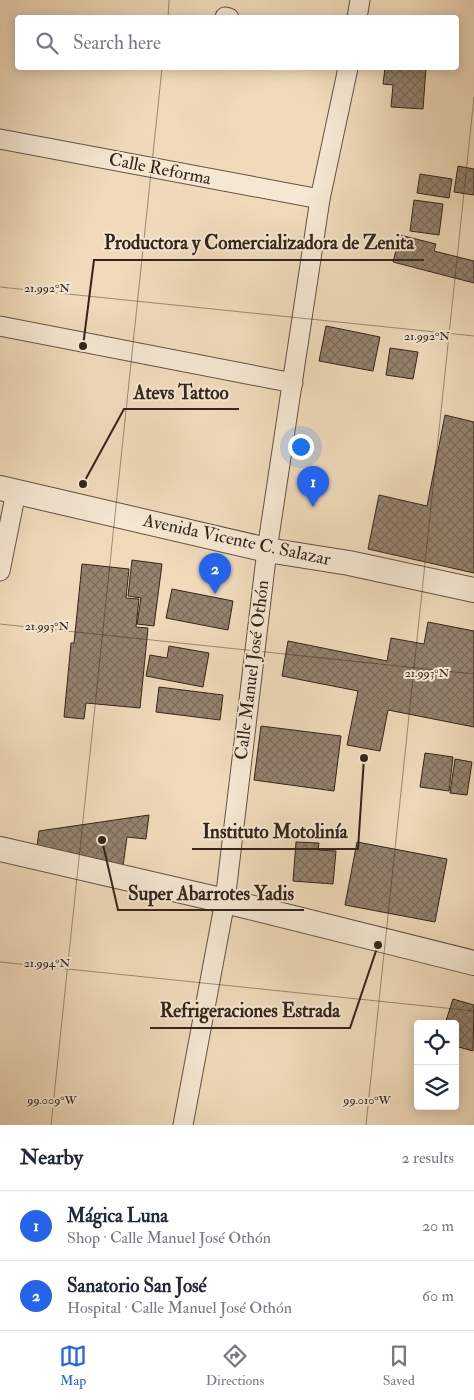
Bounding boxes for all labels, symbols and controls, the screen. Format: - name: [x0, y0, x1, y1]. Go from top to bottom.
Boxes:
- search box: [15, 15, 459, 70]
- icon: search: [33, 29, 61, 57]
- text: Search here: [73, 31, 161, 55]
- street label: Calle Reforma: [107, 148, 214, 190]
- callout: Productora y Comercializadora de Zenita: [94, 226, 424, 260]
- text: Productora y Comercializadora de Zenita: [104, 231, 415, 256]
- text: 21.992°N: [24, 281, 70, 296]
- text: 21.992°N: [404, 329, 450, 344]
- callout: Atevs Tattoo: [124, 375, 239, 409]
- text: Atevs Tattoo: [132, 381, 229, 405]
- your location: [288, 434, 314, 460]
- pin: 1: [297, 466, 329, 507]
- street label: Avenida Vicente C. Salazar: [140, 509, 333, 571]
- pin: 2: [199, 553, 231, 594]
- street label: Calle Manuel José Othón: [230, 579, 274, 761]
- text: 21.993°N: [25, 619, 70, 634]
- text: 21.993°N: [405, 666, 450, 681]
- callout: Instituto Motolinía: [192, 815, 358, 849]
- text: Instituto Motolinía: [202, 820, 349, 844]
- callout: Super Abarrotes Yadis: [118, 876, 304, 910]
- text: Super Abarrotes Yadis: [128, 882, 295, 907]
- text: 21.994°N: [24, 956, 70, 971]
- callout: Refrigeraciones Estrada: [150, 994, 350, 1028]
- text: Refrigeraciones Estrada: [160, 999, 341, 1024]
- map controls: [414, 1020, 459, 1110]
- button: locate: [414, 1020, 459, 1065]
- button: layers: [414, 1065, 459, 1110]
- text: 99.009°W: [26, 1093, 78, 1108]
- text: 99.010°W: [342, 1093, 392, 1108]
- text: Nearby: [20, 1144, 83, 1171]
- text: 2 results: [401, 1148, 454, 1168]
- text: Mágica Luna: [67, 1204, 168, 1228]
- text: 1: [33, 1216, 39, 1236]
- text: 20 m: [422, 1216, 454, 1236]
- text: Shop · Calle Manuel José Othón: [67, 1228, 271, 1248]
- text: Sanatorio San José: [67, 1274, 207, 1298]
- text: 2: [32, 1286, 40, 1306]
- text: 60 m: [422, 1286, 454, 1306]
- text: Hospital · Calle Manuel José Othón: [67, 1298, 292, 1318]
- tab: Map: [59, 1342, 87, 1389]
- tab: Directions: [206, 1342, 264, 1389]
- tab: Saved: [383, 1342, 415, 1389]

